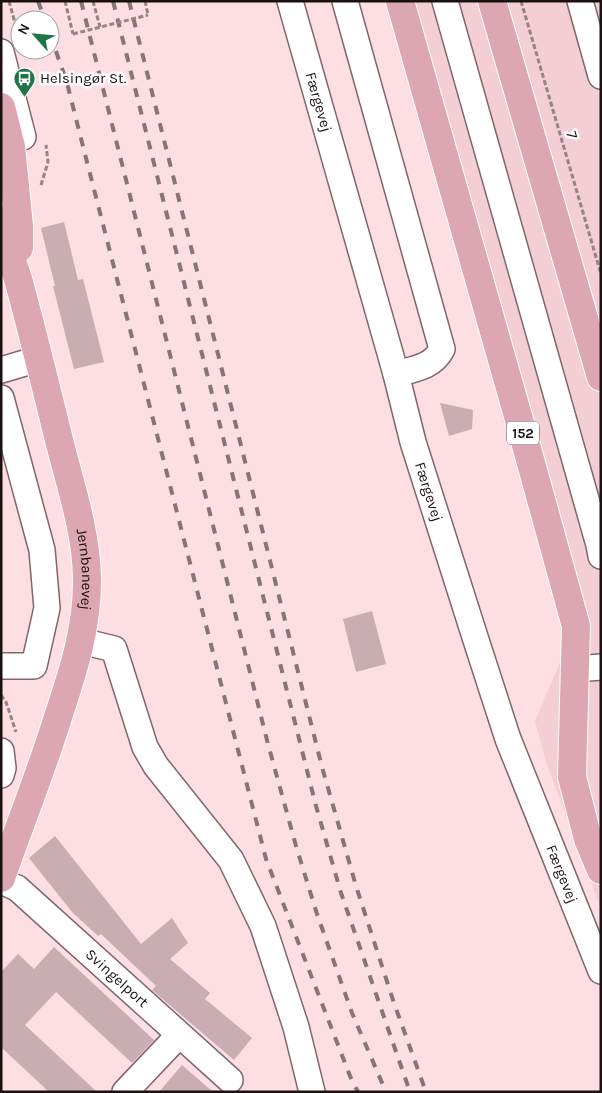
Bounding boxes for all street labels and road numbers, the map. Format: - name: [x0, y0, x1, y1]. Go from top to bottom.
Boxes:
- street label: Færgevej: [302, 70, 336, 134]
- street label: 7: [562, 129, 582, 141]
- road number: 152: [507, 422, 539, 444]
- street label: Færgevej: [411, 460, 447, 524]
- street label: Jernbanevej: [72, 527, 96, 611]
- street label: Færgevej: [542, 842, 582, 906]
- street label: Svingelport: [82, 945, 152, 1011]

